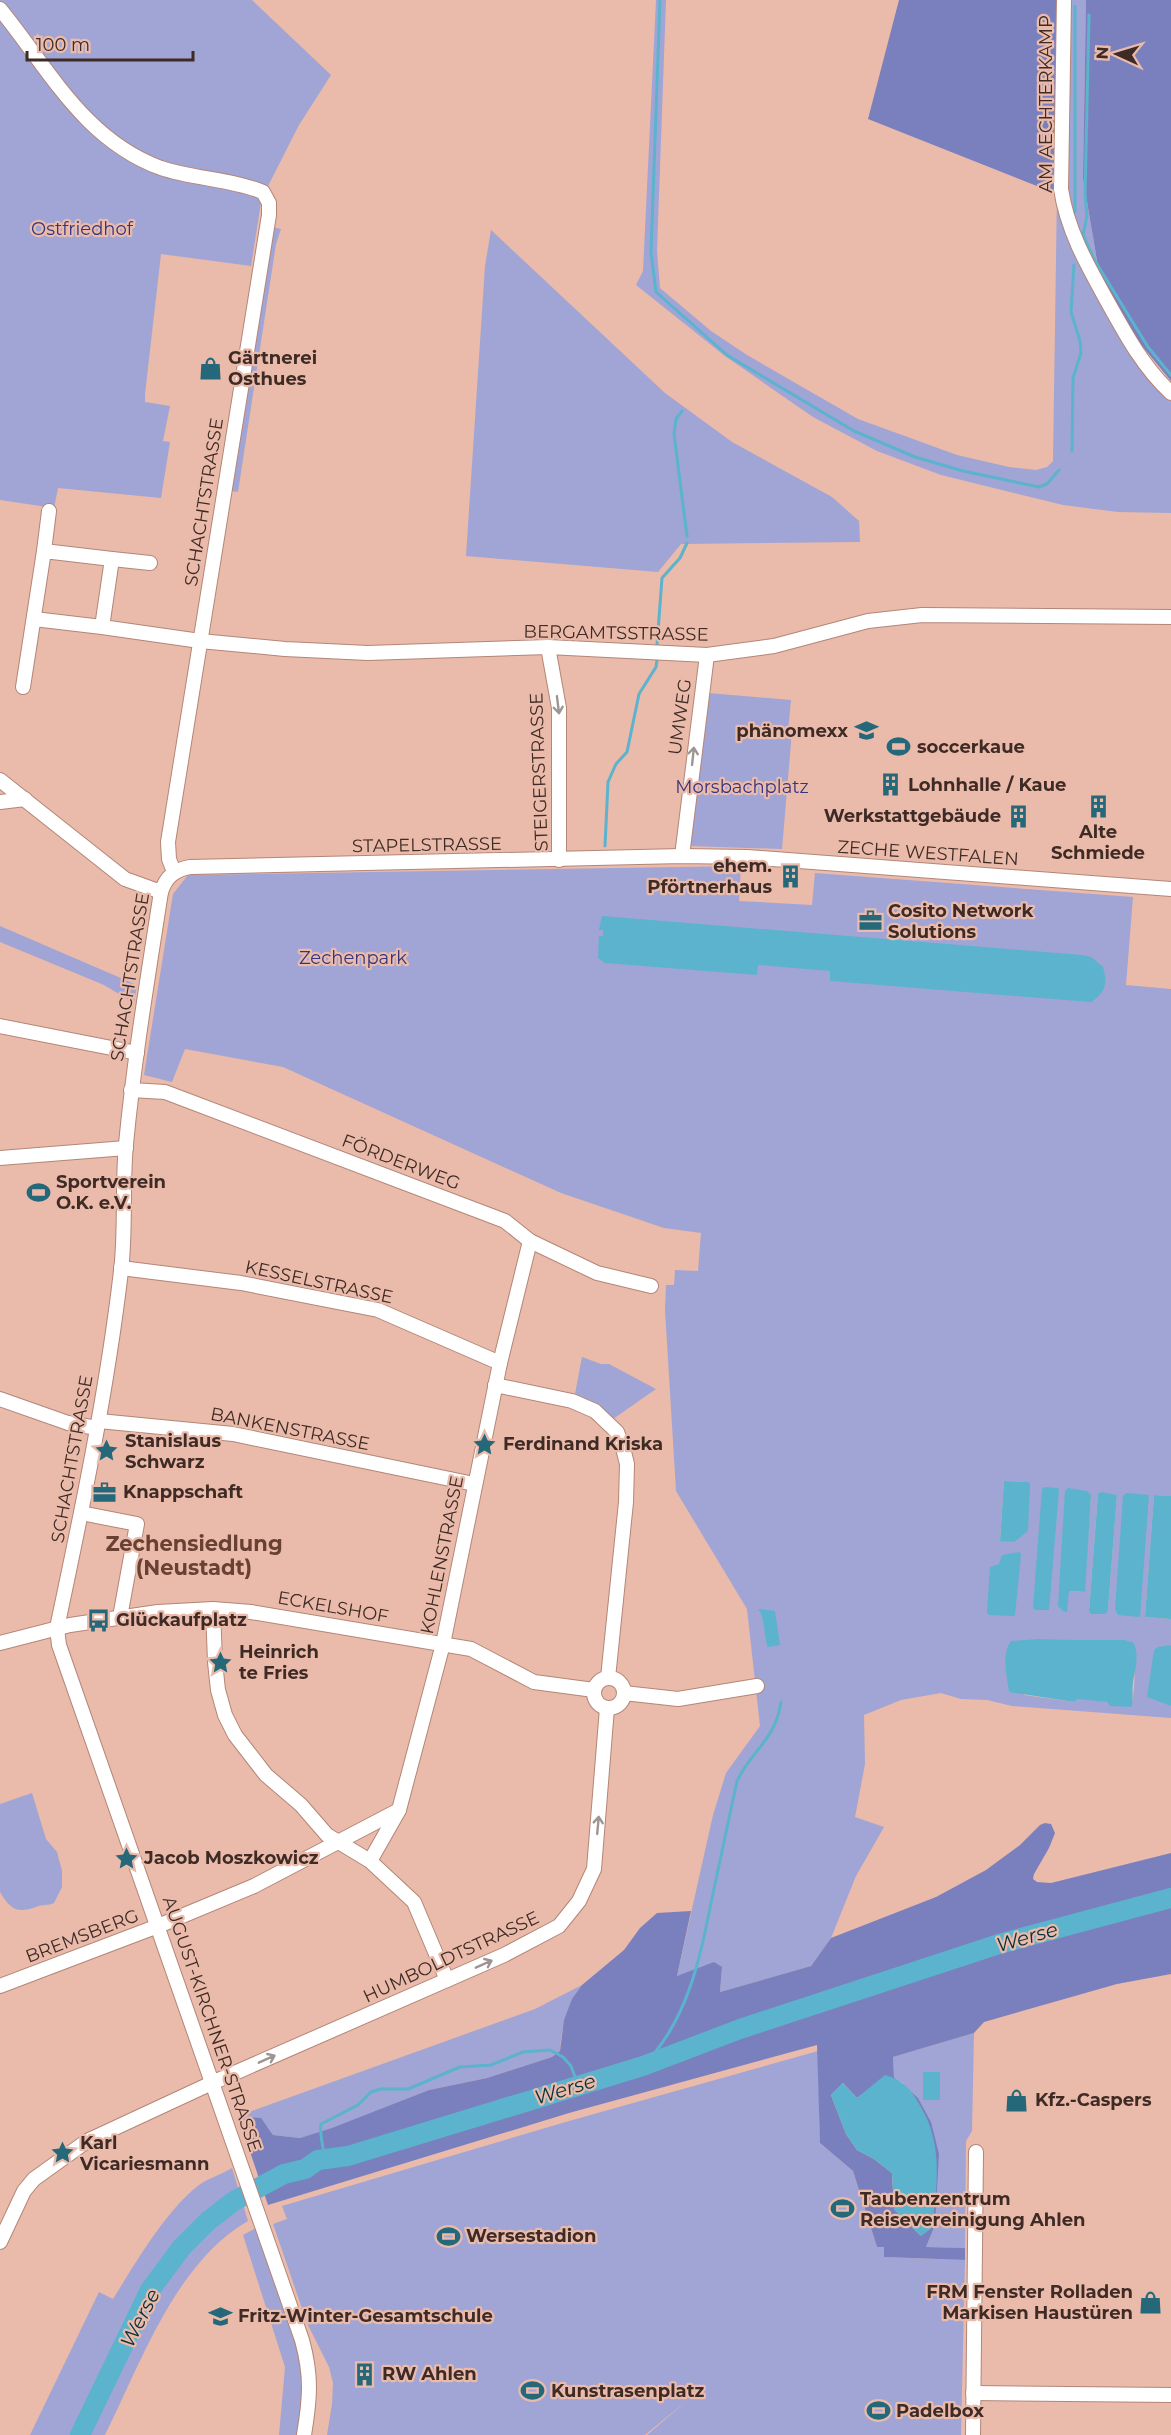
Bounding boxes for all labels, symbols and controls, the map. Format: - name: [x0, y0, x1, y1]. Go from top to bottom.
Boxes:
- street label: AM AECHTERKAMP: [1035, 15, 1057, 193]
- scale bar: [27, 24, 194, 62]
- north arrow: [1087, 24, 1147, 84]
- text: 100 m: [36, 34, 90, 56]
- text: N: [1093, 46, 1112, 60]
- park label: Ostfriedhof: [31, 218, 134, 240]
- place label: Gärtnerei Osthues: [228, 347, 317, 390]
- shop icon: Gärtnerei Osthues: [197, 355, 223, 381]
- street label: SCHACHTSTRASSE: [180, 416, 228, 588]
- street label: BERGAMTSSTRASSE: [523, 620, 709, 646]
- street label: UMWEG: [664, 677, 696, 757]
- street label: STEIGERSTRASSE: [525, 692, 553, 852]
- one-way arrow: [552, 694, 563, 714]
- school or university icon: phänomexx: [853, 718, 879, 744]
- place label: phänomexx: [736, 720, 848, 742]
- sports icon: soccerkaue: [886, 734, 912, 760]
- place label: soccerkaue: [917, 736, 1025, 758]
- one-way arrow: [688, 747, 699, 767]
- building icon: Lohnhalle / Kaue: [877, 772, 903, 798]
- place label: Lohnhalle / Kaue: [908, 774, 1066, 796]
- park label: Morsbachplatz: [675, 776, 809, 798]
- building icon: Alte Schmiede: [1085, 793, 1111, 819]
- building icon: Werkstattgebäude: [1006, 803, 1032, 829]
- place label: Werkstattgebäude: [824, 805, 1001, 827]
- place label: Alte Schmiede: [1051, 821, 1145, 864]
- street label: STAPELSTRASSE: [352, 833, 502, 857]
- street label: ZECHE WESTFALEN: [837, 836, 1019, 870]
- place label: ehem. Pförtnerhaus: [647, 855, 772, 898]
- building icon: ehem. Pförtnerhaus: [777, 863, 803, 889]
- street label: SCHACHTSTRASSE: [106, 891, 154, 1063]
- place label: Cosito Network Solutions: [888, 900, 1034, 943]
- office icon: Cosito Network Solutions: [857, 908, 883, 934]
- park label: Zechenpark: [299, 947, 407, 969]
- street label: FÖRDERWEG: [339, 1129, 463, 1195]
- place label: Sportverein O.K. e.V.: [56, 1171, 166, 1214]
- sports icon: Sportverein O.K. e.V.: [25, 1179, 51, 1205]
- street label: KESSELSTRASSE: [243, 1256, 395, 1308]
- street label: SCHACHTSTRASSE: [46, 1373, 98, 1545]
- street label: BANKENSTRASSE: [208, 1403, 372, 1455]
- place label: Stanislaus Schwarz: [125, 1430, 221, 1473]
- place icon: Ferdinand Kriska: [472, 1431, 498, 1457]
- place label: Ferdinand Kriska: [503, 1433, 663, 1455]
- place icon: Stanislaus Schwarz: [94, 1438, 120, 1464]
- street label: KOHLENSTRASSE: [416, 1474, 468, 1636]
- office icon: Knappschaft: [92, 1479, 118, 1505]
- place label: Knappschaft: [123, 1481, 243, 1503]
- district label: Zechensiedlung (Neustadt): [105, 1531, 283, 1580]
- street label: ECKELSHOF: [276, 1586, 390, 1628]
- bus stop icon: Glückaufplatz: [85, 1607, 111, 1633]
- place label: Glückaufplatz: [116, 1609, 247, 1631]
- place label: Heinrich te Fries: [239, 1641, 319, 1684]
- place icon: Heinrich te Fries: [208, 1649, 234, 1675]
- one-way arrow: [592, 1816, 603, 1836]
- place icon: Jacob Moszkowicz: [113, 1845, 139, 1871]
- place label: Jacob Moszkowicz: [143, 1847, 319, 1869]
- street label: AUGUST-KIRCHNER-STRASSE: [158, 1893, 266, 2155]
- street label: BREMSBERG: [22, 1904, 142, 1968]
- street label: HUMBOLDTSTRASSE: [360, 1907, 542, 2007]
- water label: Werse: [994, 1917, 1060, 1957]
- one-way arrow: [475, 1958, 493, 1969]
- one-way arrow: [258, 2053, 276, 2064]
- water label: Werse: [532, 2068, 598, 2110]
- shop icon: Kfz.-Caspers: [1004, 2087, 1030, 2113]
- place label: Kfz.-Caspers: [1035, 2089, 1152, 2111]
- place label: Karl Vicariesmann: [79, 2132, 209, 2175]
- place icon: Karl Vicariesmann: [49, 2140, 75, 2166]
- place label: Taubenzentrum Reisevereinigung Ahlen: [860, 2188, 1085, 2231]
- sports icon: Taubenzentrum Reisevereinigung Ahlen: [829, 2196, 855, 2222]
- sports icon: Wersestadion: [435, 2223, 461, 2249]
- place label: Wersestadion: [466, 2225, 596, 2247]
- place label: FRM Fenster Rolladen Markisen Haustüren: [926, 2281, 1133, 2324]
- water label: Werse: [115, 2285, 165, 2351]
- shop icon: FRM Fenster Rolladen Markisen Haustüren: [1138, 2289, 1164, 2315]
- school or university icon: Fritz-Winter-Gesamtschule: [207, 2303, 233, 2329]
- place label: Fritz-Winter-Gesamtschule: [238, 2305, 493, 2327]
- building icon: RW Ahlen: [351, 2361, 377, 2387]
- place label: RW Ahlen: [382, 2363, 477, 2385]
- sports icon: Kunstrasenplatz: [520, 2378, 546, 2404]
- place label: Kunstrasenplatz: [551, 2380, 704, 2402]
- sports icon: Padelbox: [865, 2398, 891, 2424]
- place label: Padelbox: [896, 2400, 984, 2422]

